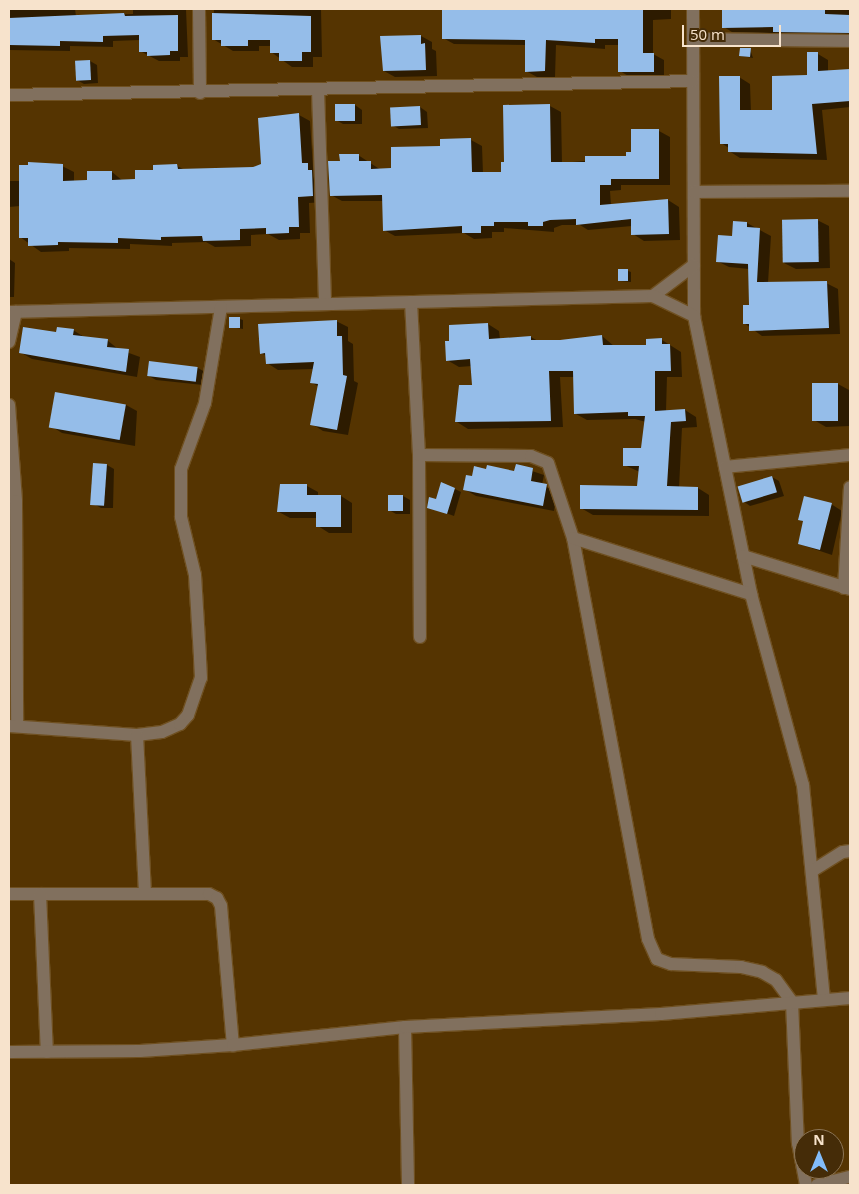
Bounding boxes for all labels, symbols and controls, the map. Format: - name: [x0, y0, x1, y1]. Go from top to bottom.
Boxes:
- scale bar: [684, 15, 783, 47]
- text: 50 m: [690, 24, 725, 44]
- north arrow: [794, 1129, 844, 1179]
- text: N: [813, 1130, 825, 1149]

